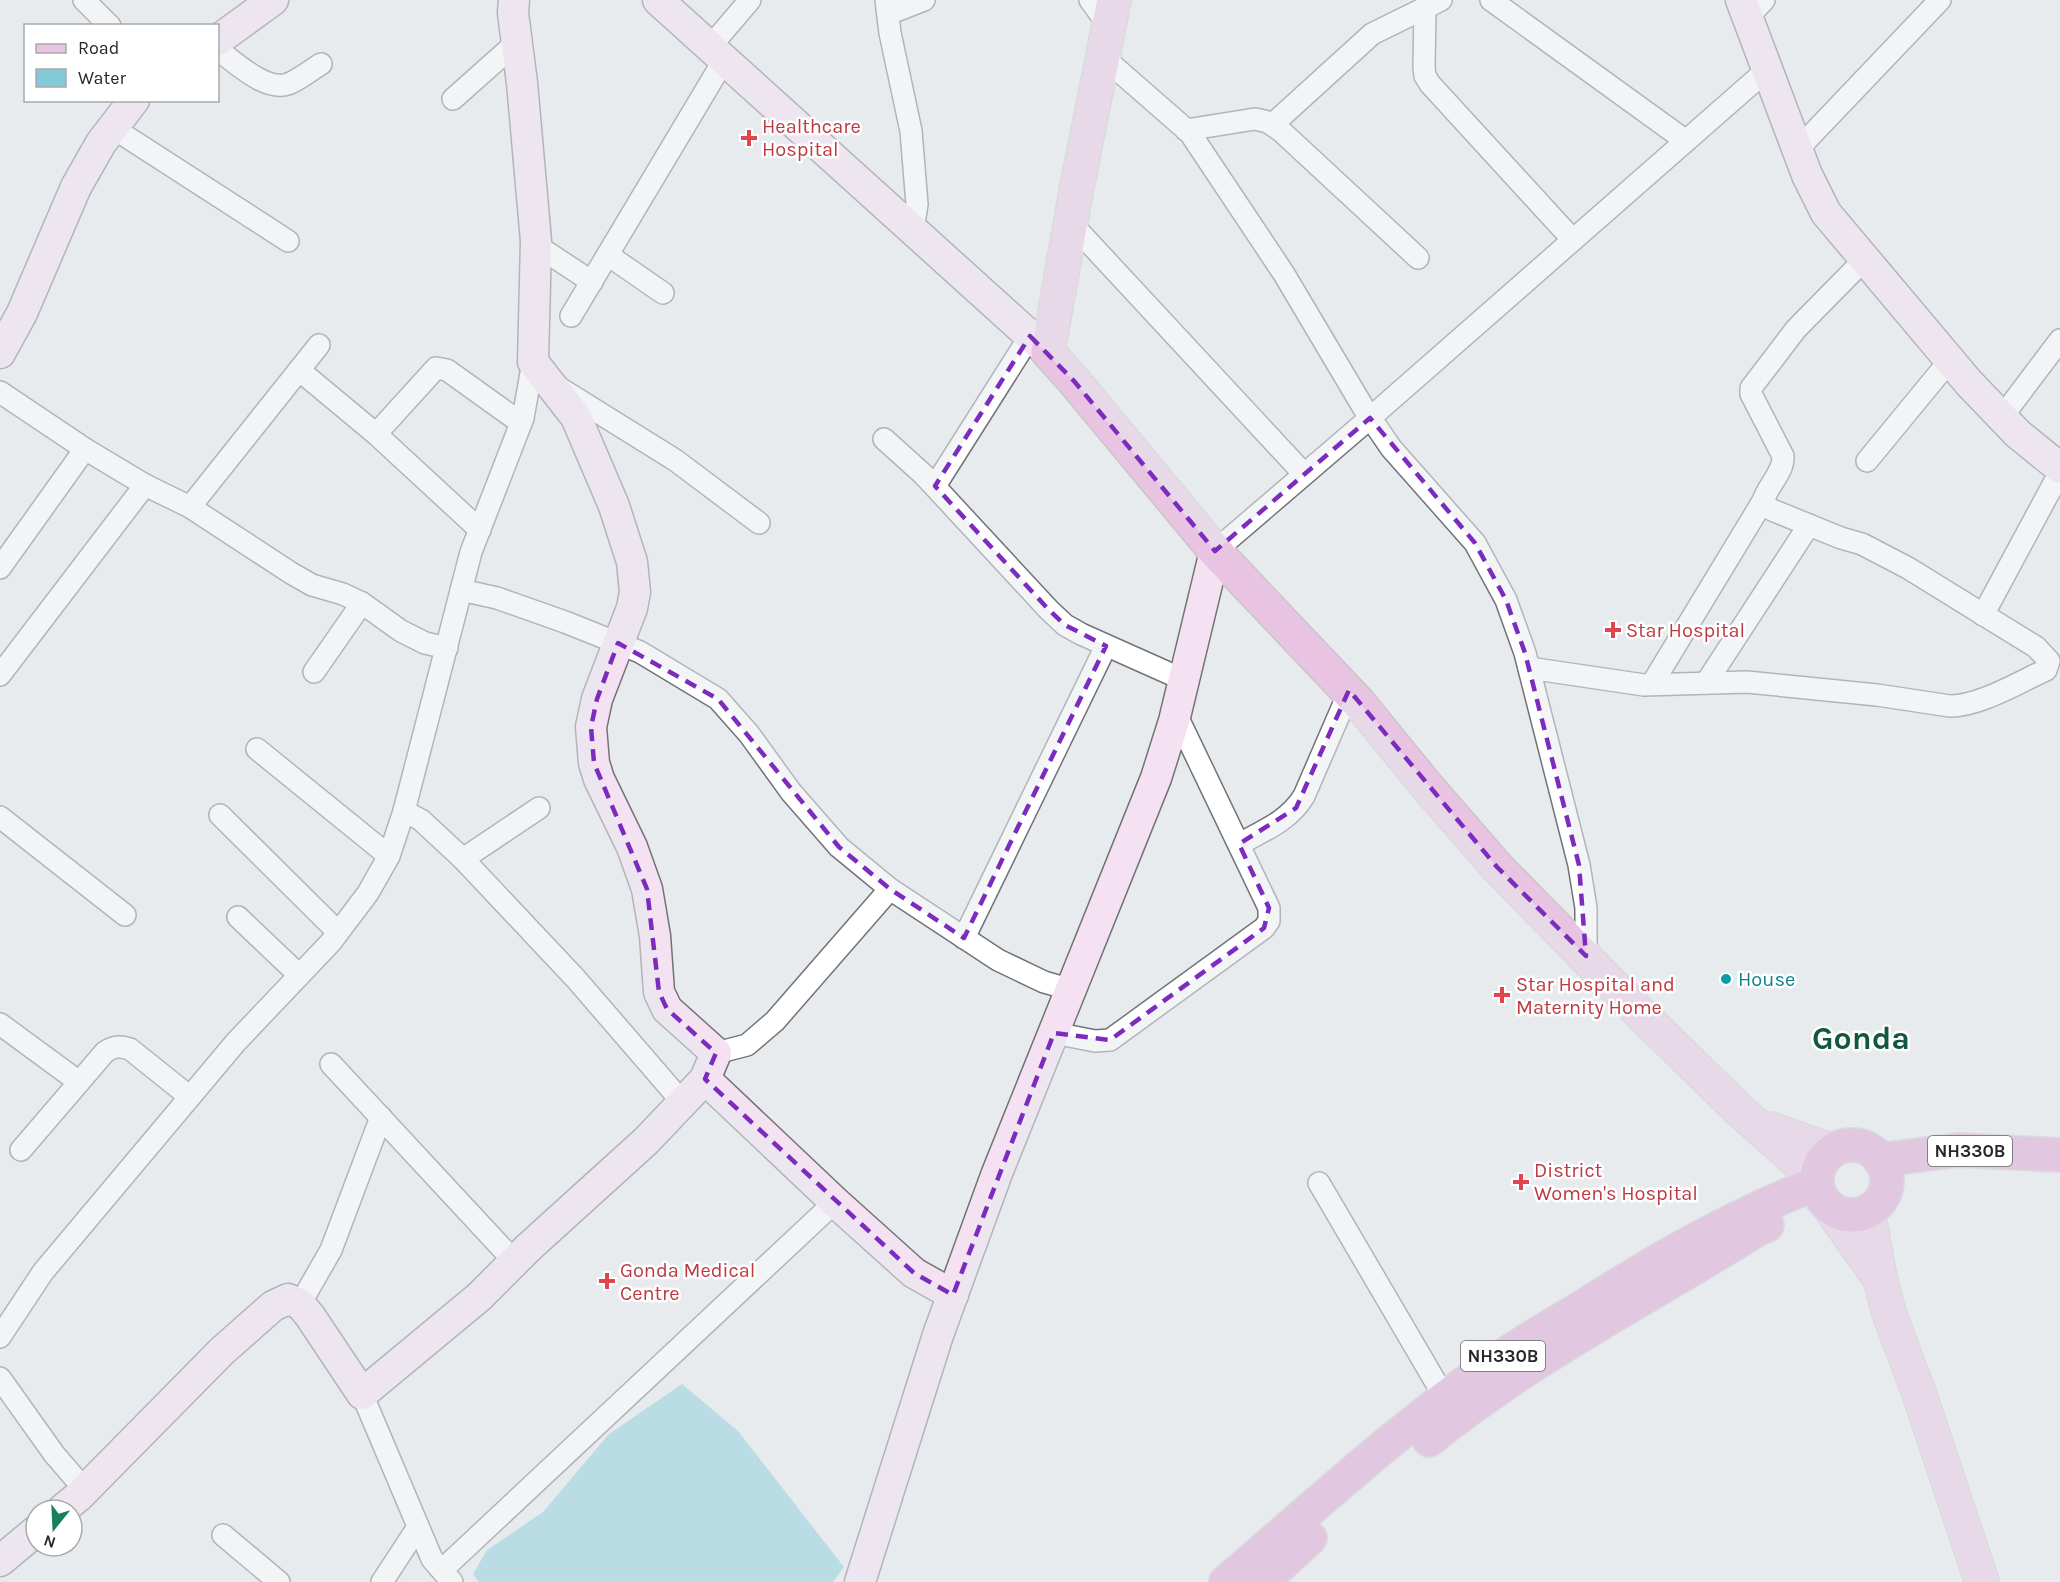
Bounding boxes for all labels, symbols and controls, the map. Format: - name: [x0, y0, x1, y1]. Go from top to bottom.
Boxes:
- legend: [24, 24, 219, 102]
- text: Road: [78, 37, 119, 59]
- text: Water: [78, 67, 126, 89]
- place label: Healthcare Hospital: [762, 115, 861, 161]
- marker: Healthcare Hospital: [740, 129, 758, 147]
- place label: Star Hospital: [1626, 619, 1745, 642]
- marker: Star Hospital: [1604, 621, 1622, 639]
- place label: House: [1738, 968, 1795, 991]
- marker: House: [1719, 972, 1733, 986]
- place label: Star Hospital and Maternity Home: [1516, 973, 1675, 1019]
- marker: Star Hospital and Maternity Home: [1493, 986, 1511, 1004]
- district label: Gonda: [1812, 1020, 1910, 1057]
- road number: NH330B: [1928, 1136, 2012, 1166]
- place label: District Women's Hospital: [1534, 1159, 1698, 1205]
- marker: District Women's Hospital: [1512, 1173, 1530, 1191]
- place label: Gonda Medical Centre: [620, 1259, 755, 1305]
- marker: Gonda Medical Centre: [598, 1272, 616, 1290]
- road number: NH330B: [1461, 1341, 1545, 1371]
- north arrow: [24, 1498, 84, 1558]
- text: N: [41, 1531, 58, 1553]

